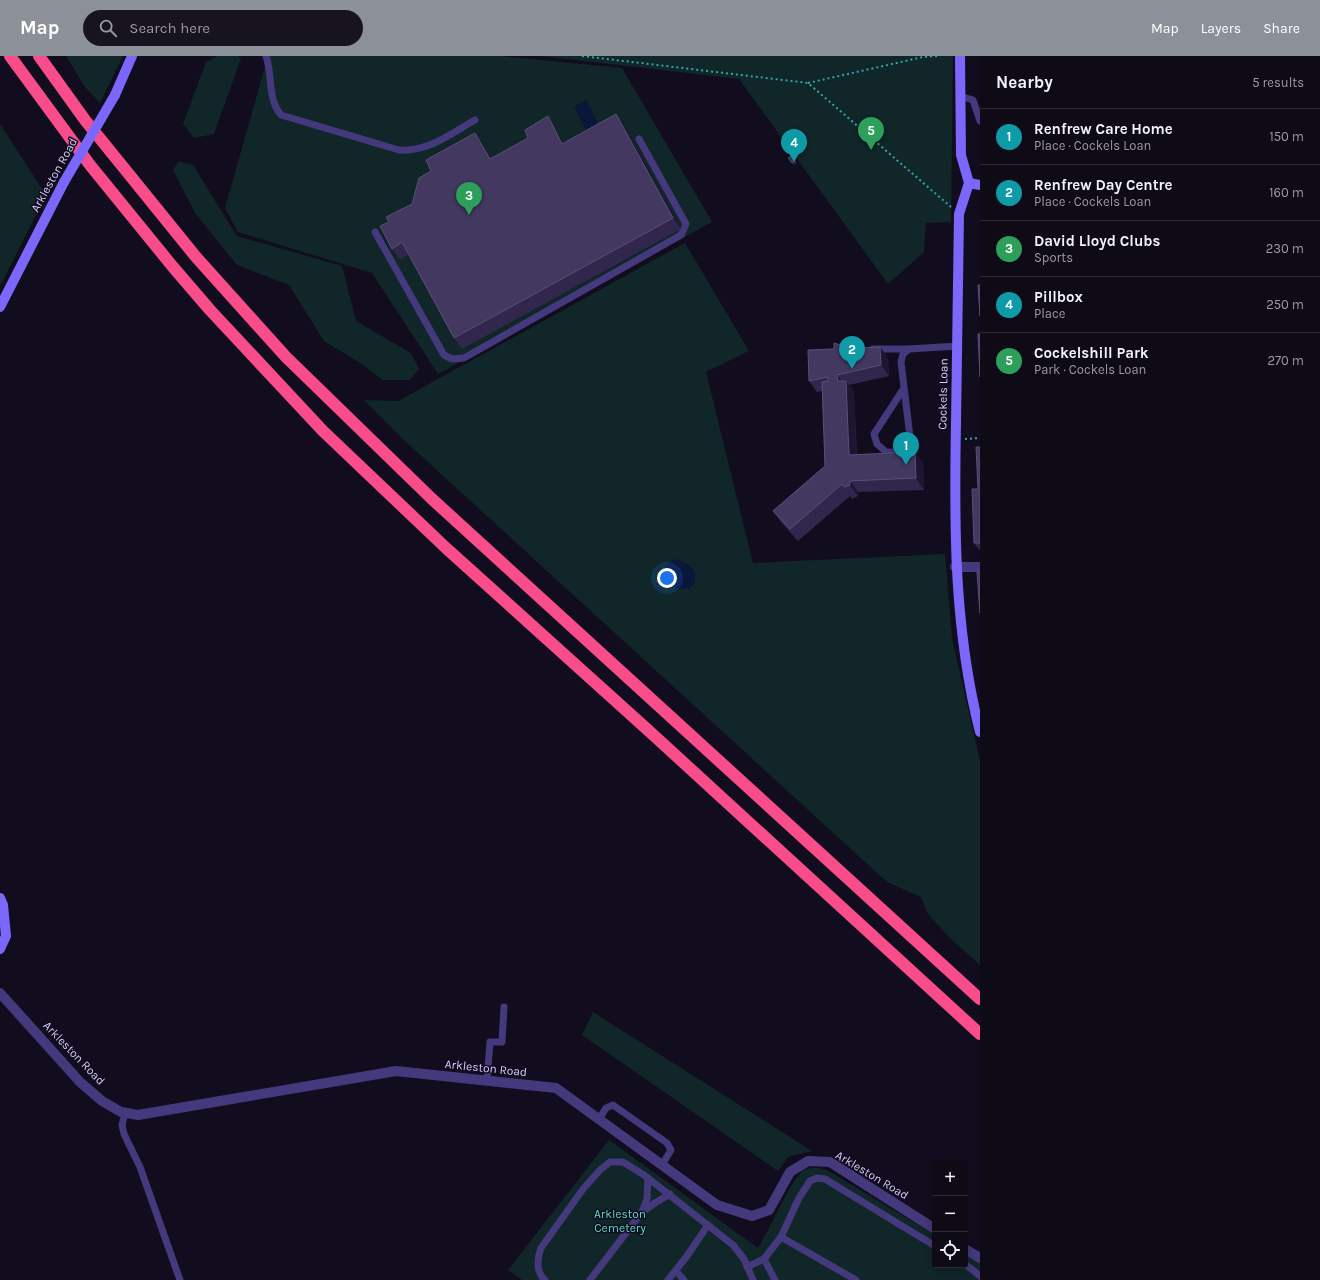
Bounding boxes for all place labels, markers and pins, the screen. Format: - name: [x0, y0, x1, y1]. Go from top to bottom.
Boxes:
- pin: 5: [858, 117, 884, 150]
- pin: 4: [781, 129, 807, 162]
- pin: 3: [456, 182, 482, 215]
- pin: 2: [839, 336, 865, 369]
- pin: 1: [893, 432, 919, 465]

